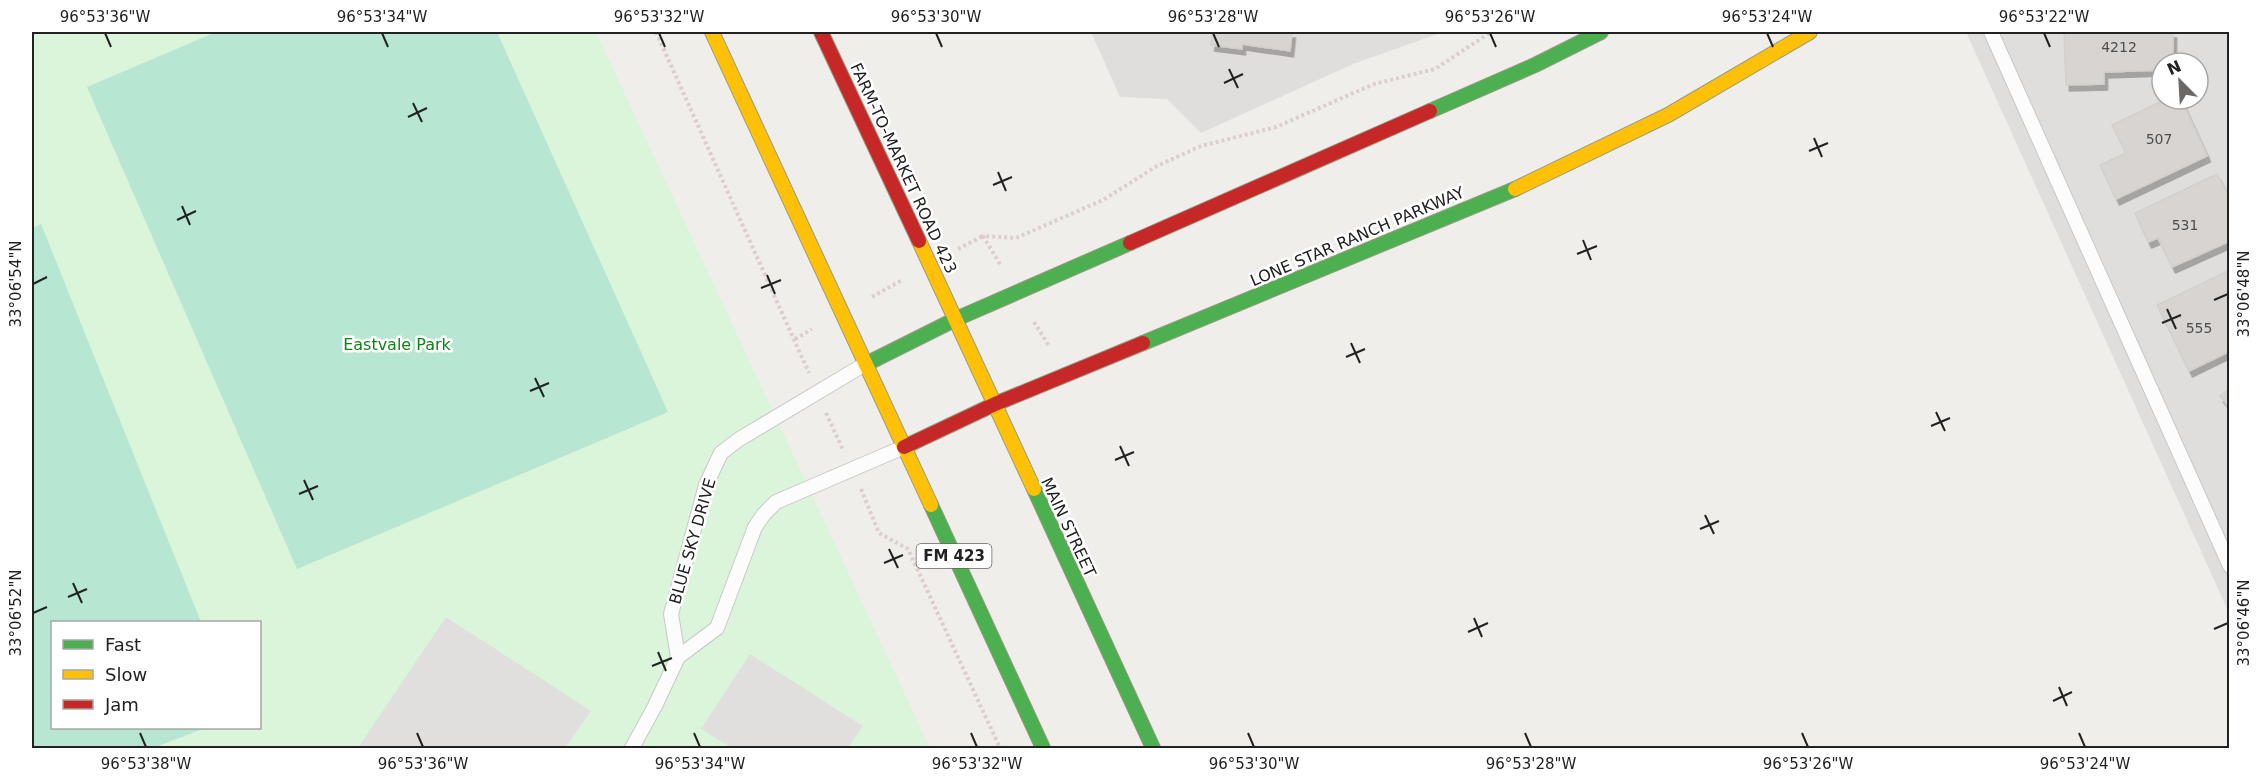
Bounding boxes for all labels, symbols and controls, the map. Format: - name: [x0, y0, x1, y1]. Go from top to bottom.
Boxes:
- text: 96°53'36"W: [60, 8, 150, 26]
- text: 96°53'34"W: [337, 8, 427, 26]
- text: 96°53'32"W: [614, 8, 704, 26]
- text: 96°53'30"W: [891, 8, 981, 26]
- text: 96°53'28"W: [1168, 8, 1258, 26]
- text: 96°53'26"W: [1445, 8, 1535, 26]
- text: 96°53'24"W: [1722, 8, 1812, 26]
- text: 96°53'22"W: [1999, 8, 2089, 26]
- house number: 4212: [2101, 39, 2137, 55]
- north arrow: [2150, 51, 2210, 111]
- text: N: [2164, 56, 2184, 79]
- street label: FARM-TO-MARKET ROAD 423: [846, 60, 961, 277]
- house number: 507: [2146, 131, 2172, 147]
- street label: LONE STAR RANCH PARKWAY: [1247, 183, 1467, 290]
- house number: 531: [2172, 217, 2198, 233]
- text: 33°06'54"N: [7, 240, 25, 328]
- text: 33°06'48"N: [2235, 250, 2253, 338]
- house number: 555: [2186, 320, 2212, 336]
- park label: Eastvale Park: [343, 335, 452, 354]
- street label: MAIN STREET: [1037, 474, 1100, 580]
- street label: BLUE SKY DRIVE: [665, 476, 720, 606]
- road number: FM 423: [916, 544, 992, 568]
- text: 33°06'52"N: [7, 569, 25, 657]
- text: 33°06'46"N: [2235, 579, 2253, 667]
- legend: [51, 621, 261, 729]
- text: Fast: [105, 634, 141, 655]
- text: Slow: [105, 664, 147, 685]
- text: Jam: [104, 694, 139, 715]
- text: 96°53'38"W: [101, 755, 191, 773]
- text: 96°53'36"W: [378, 755, 468, 773]
- text: 96°53'34"W: [655, 755, 745, 773]
- text: 96°53'32"W: [932, 755, 1022, 773]
- text: 96°53'30"W: [1209, 755, 1299, 773]
- text: 96°53'28"W: [1486, 755, 1576, 773]
- text: 96°53'26"W: [1763, 755, 1853, 773]
- text: 96°53'24"W: [2040, 755, 2130, 773]

